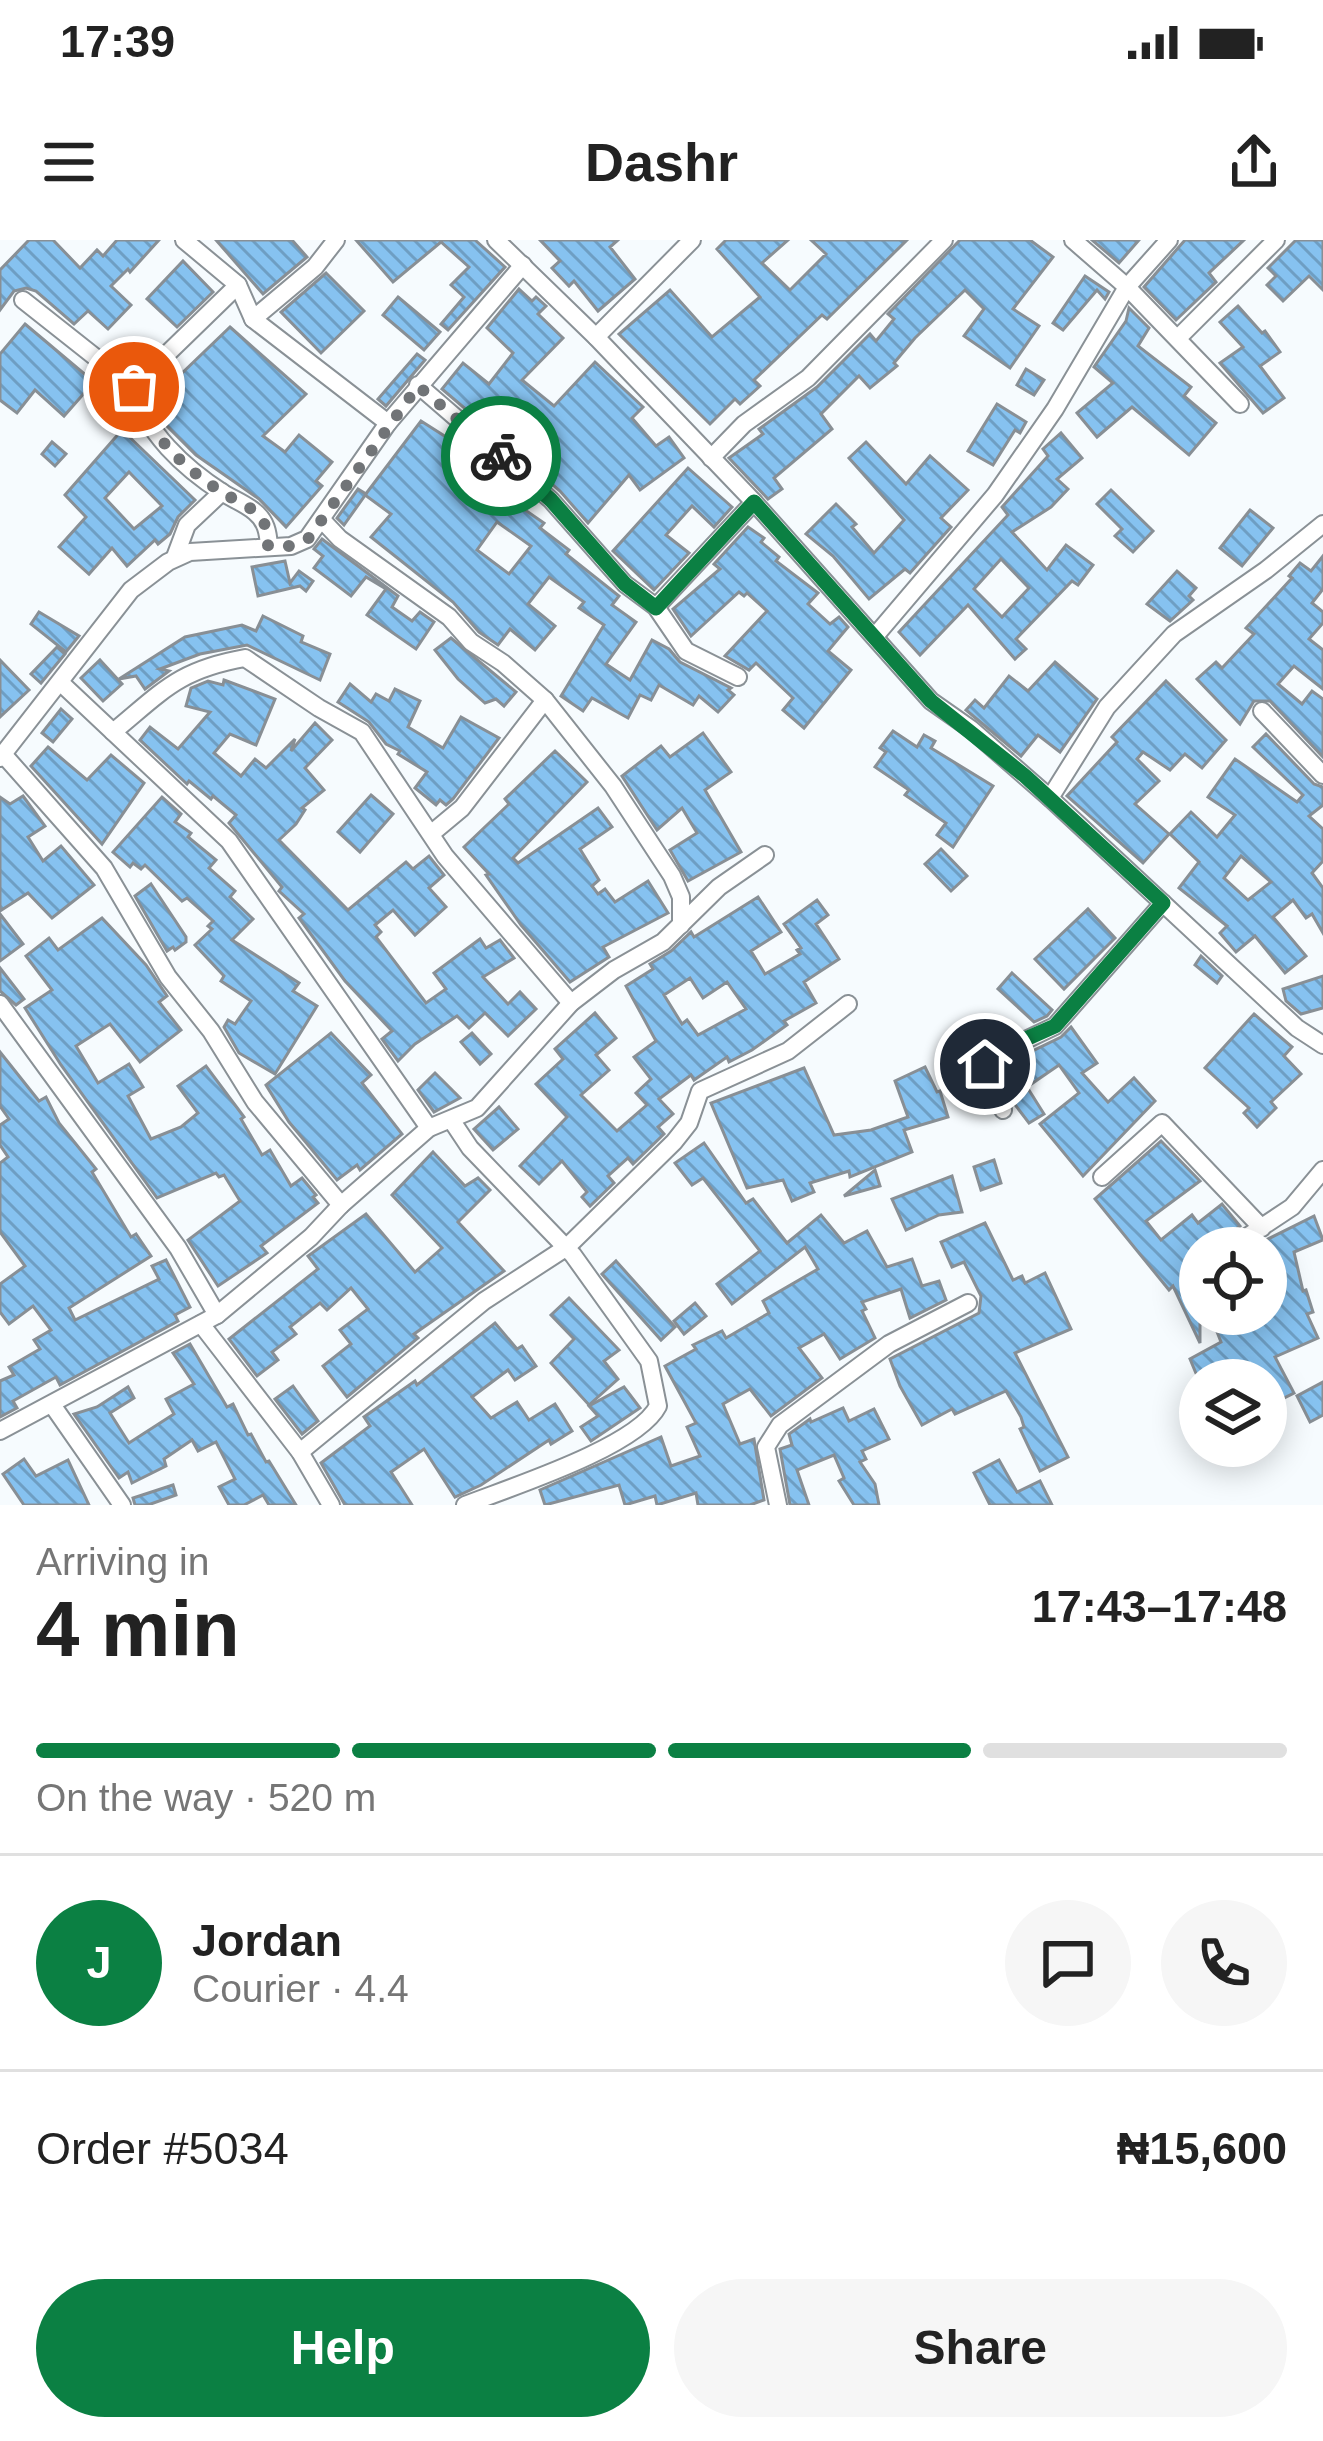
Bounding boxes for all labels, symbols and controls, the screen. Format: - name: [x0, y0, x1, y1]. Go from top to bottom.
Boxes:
- text: 17:39: [60, 16, 175, 67]
- icon: menu: [36, 129, 102, 195]
- icon: share: [1221, 129, 1287, 195]
- text: Dashr: [585, 132, 738, 192]
- pin: [83, 336, 185, 438]
- icon: bag: [101, 354, 167, 420]
- courier: [441, 396, 561, 516]
- icon: bike: [468, 423, 534, 489]
- pin: [934, 1013, 1036, 1115]
- icon: home: [952, 1031, 1018, 1097]
- map controls: [1179, 1227, 1287, 1467]
- button: locate: [1179, 1227, 1287, 1335]
- button: layers: [1179, 1359, 1287, 1467]
- text: Arriving in: [36, 1540, 209, 1583]
- text: 17:43–17:48: [1032, 1581, 1287, 1632]
- text: 4 min: [36, 1585, 240, 1673]
- text: On the way · 520 m: [36, 1776, 376, 1819]
- button: chat: [1005, 1900, 1131, 2026]
- button: phone: [1161, 1900, 1287, 2026]
- text: Jordan: [192, 1915, 342, 1966]
- text: J: [86, 1937, 112, 1988]
- text: Courier · 4.4: [192, 1967, 409, 2010]
- text: Order #5034: [36, 2123, 289, 2174]
- text: ₦15,600: [1117, 2123, 1287, 2174]
- button: Help: [36, 2279, 650, 2417]
- button: Share: [674, 2279, 1287, 2417]

